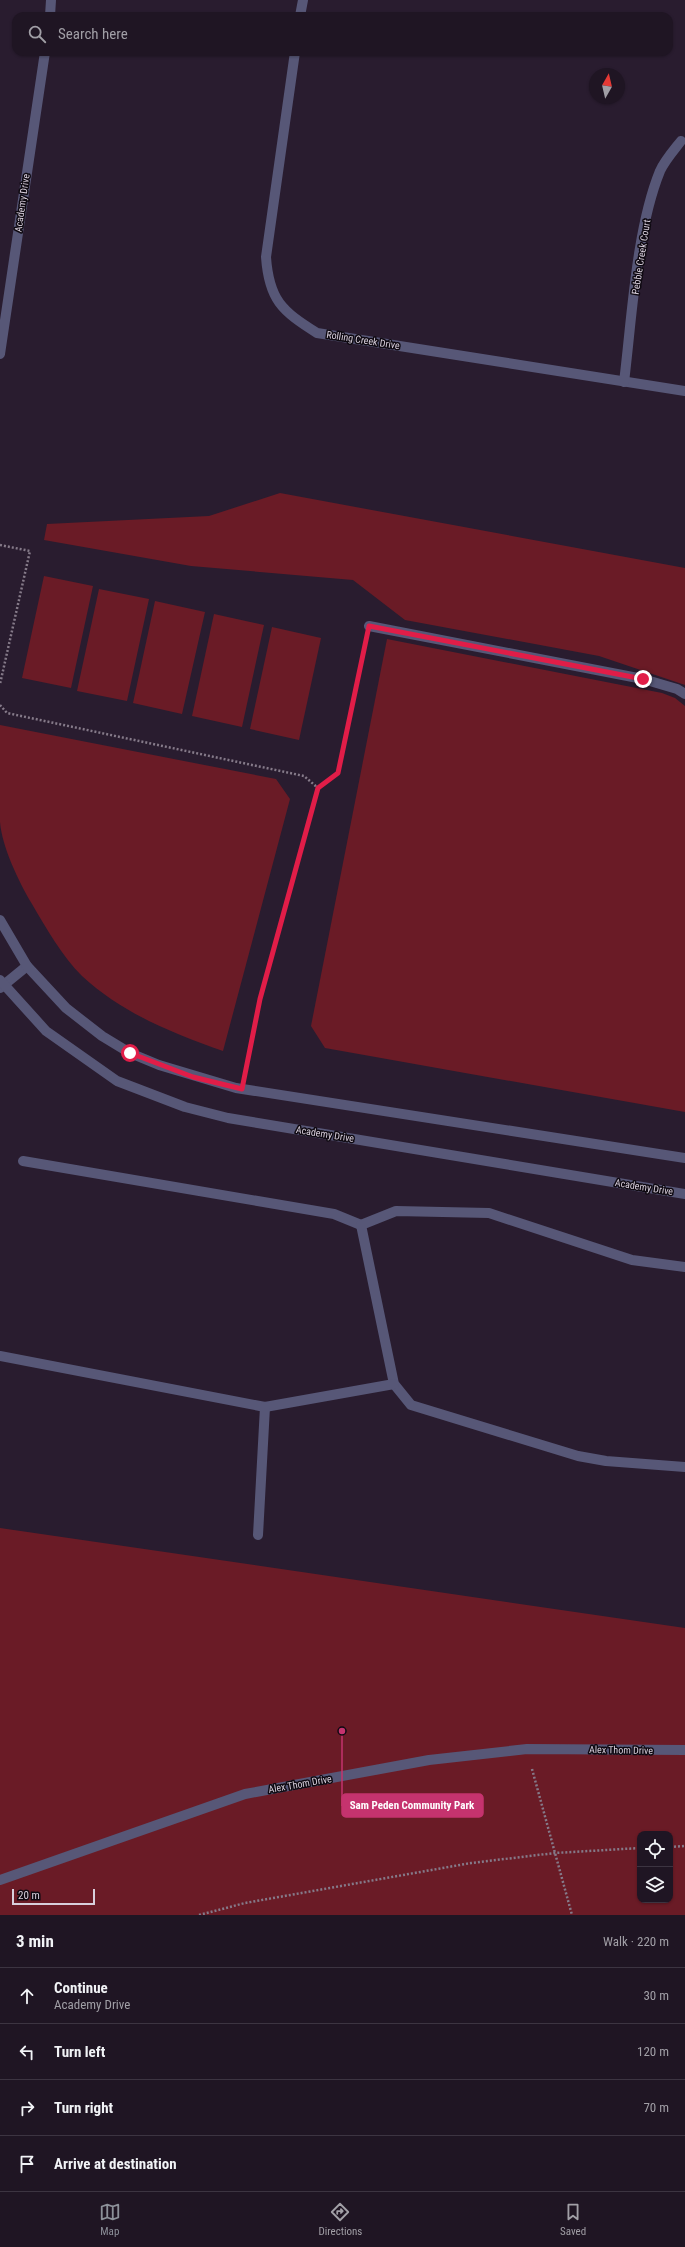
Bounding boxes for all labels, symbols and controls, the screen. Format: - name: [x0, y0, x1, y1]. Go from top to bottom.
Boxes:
- search box: [12, 12, 673, 56]
- icon: search: [26, 23, 48, 45]
- text: Search here: [58, 25, 128, 43]
- north arrow: [589, 68, 625, 104]
- street label: Academy Drive: [12, 173, 32, 233]
- street label: Pebble Creek Court: [630, 219, 652, 295]
- street label: Rolling Creek Drive: [326, 329, 401, 351]
- route end: [634, 670, 652, 688]
- route start: [121, 1044, 139, 1062]
- street label: Academy Drive: [295, 1124, 355, 1144]
- street label: Academy Drive: [614, 1177, 674, 1197]
- street label: Alex Thom Drive: [589, 1744, 653, 1756]
- street label: Alex Thom Drive: [267, 1773, 333, 1795]
- callout: Sam Peden Community Park: [342, 1794, 483, 1817]
- text: Sam Peden Community Park: [350, 1799, 475, 1812]
- map controls: [637, 1831, 673, 1903]
- button: locate: [637, 1831, 673, 1867]
- button: layers: [637, 1867, 673, 1903]
- scale bar: [12, 1887, 95, 1906]
- text: 20 m: [18, 1889, 40, 1902]
- text: 3 min: [16, 1931, 54, 1951]
- text: Walk · 220 m: [603, 1934, 669, 1949]
- text: Continue: [54, 1979, 108, 1997]
- icon: ahead: [16, 1985, 38, 2007]
- text: 30 m: [643, 1988, 669, 2003]
- text: Academy Drive: [54, 1997, 130, 2012]
- icon: left: [16, 2041, 38, 2063]
- text: Turn left: [54, 2043, 105, 2061]
- text: 120 m: [637, 2044, 669, 2059]
- icon: right: [16, 2097, 38, 2119]
- text: Turn right: [54, 2099, 113, 2117]
- text: 70 m: [643, 2100, 669, 2115]
- icon: arrive: [16, 2153, 38, 2175]
- text: Arrive at destination: [54, 2155, 177, 2173]
- tab: Map: [99, 2201, 121, 2238]
- tab: Directions: [318, 2201, 362, 2238]
- tab: Saved: [560, 2201, 586, 2238]

